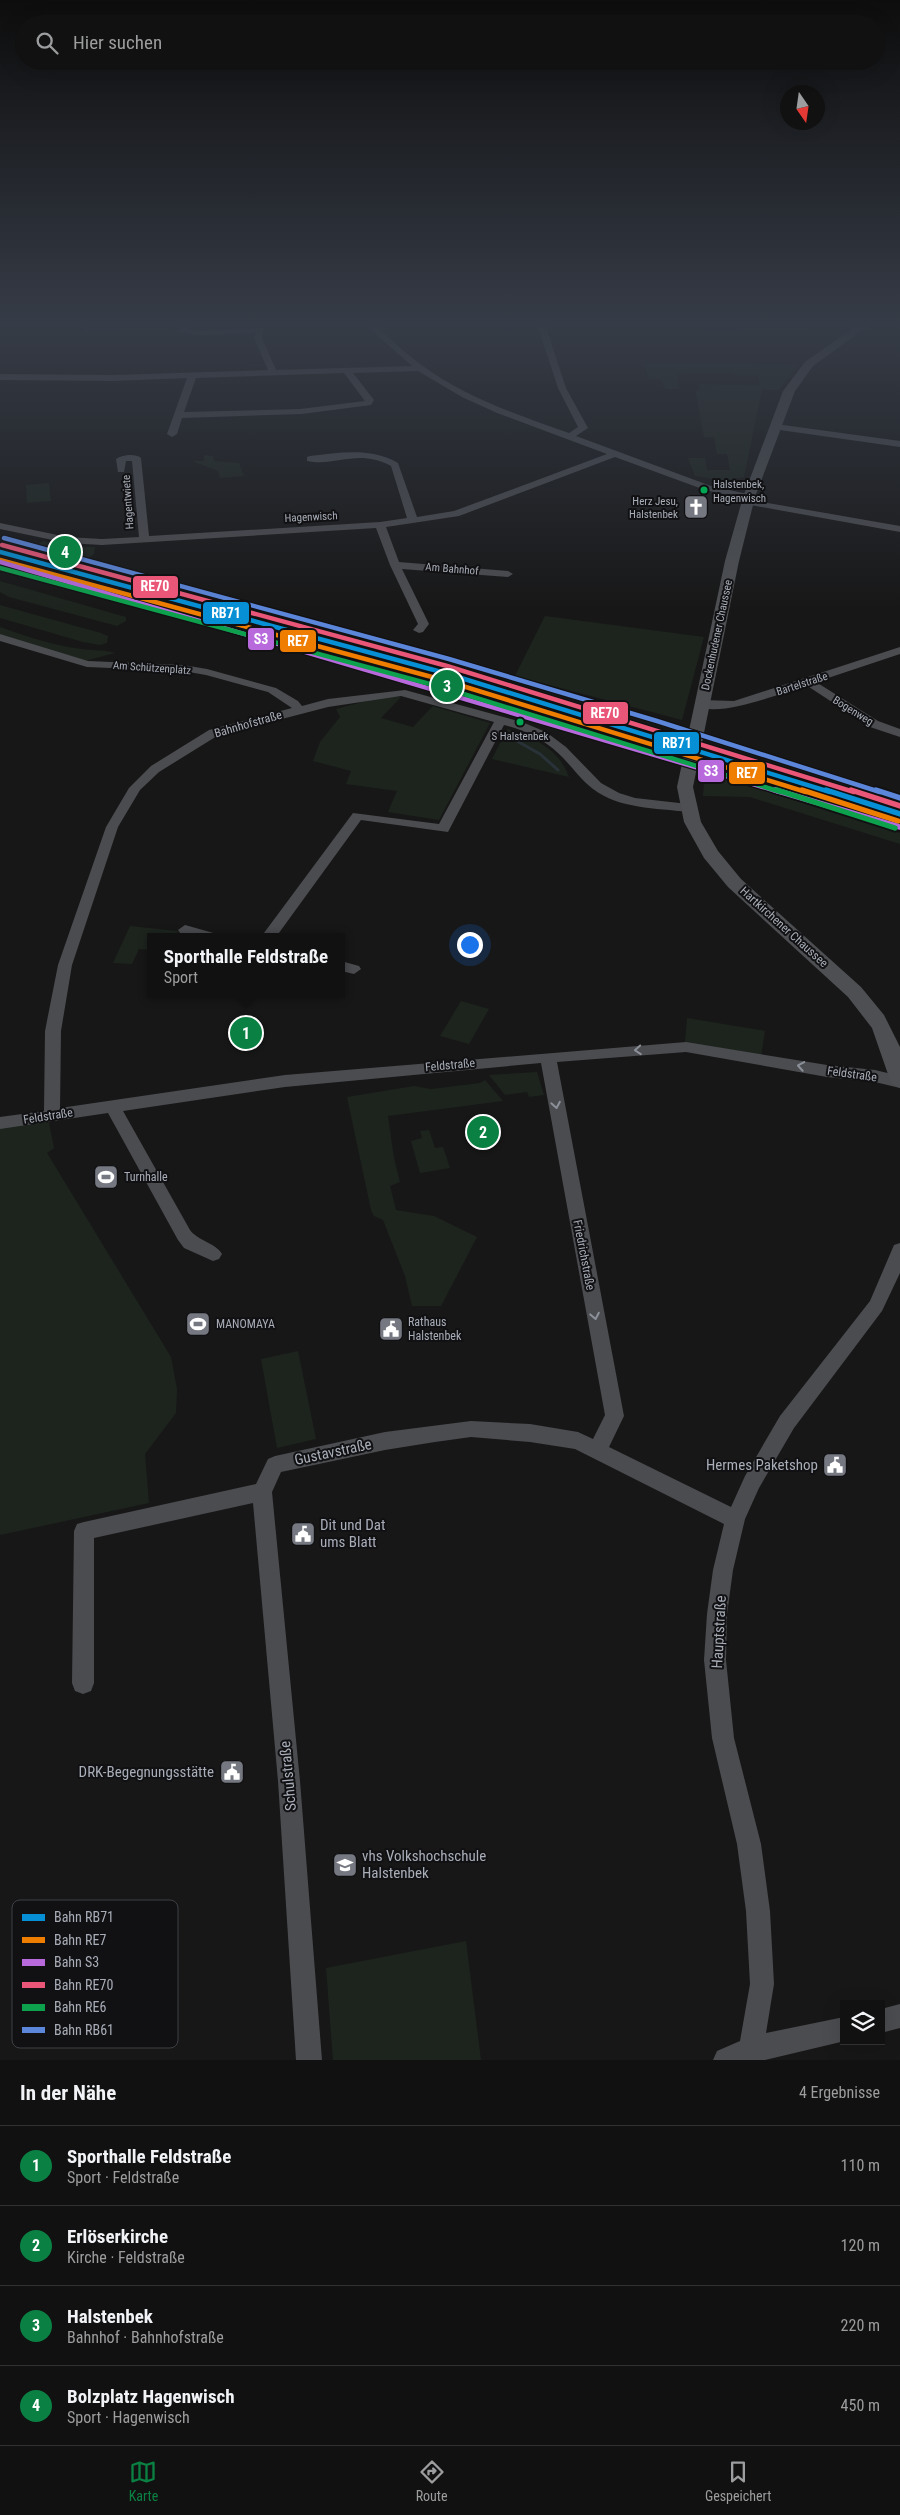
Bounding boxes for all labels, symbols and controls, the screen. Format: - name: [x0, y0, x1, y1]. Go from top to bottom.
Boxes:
- search box: [15, 15, 885, 70]
- icon: search: [33, 29, 61, 57]
- text: Hier suchen: [73, 31, 162, 54]
- north arrow: [780, 85, 825, 130]
- street label: Hagentwiete: [120, 474, 136, 530]
- place label: Halstenbek, Hagenwisch: [713, 478, 766, 505]
- marker: Halstenbek, Hagenwisch: [699, 485, 709, 495]
- church icon: Herz Jesu, Halstenbek: [683, 494, 709, 520]
- place label: Herz Jesu, Halstenbek: [629, 495, 678, 521]
- street label: Hagenwisch: [284, 509, 338, 525]
- pin: 4: [49, 533, 81, 571]
- street label: Am Bahnhof: [425, 560, 480, 578]
- line badge: RE70: [132, 575, 179, 599]
- text: RE70: [141, 578, 169, 594]
- street label: Dockenhudener Chaussee: [699, 579, 735, 691]
- line badge: RB71: [202, 601, 250, 625]
- text: RB71: [211, 605, 241, 621]
- line badge: S3: [247, 627, 275, 651]
- line badge: RE7: [279, 629, 317, 653]
- text: S3: [254, 631, 268, 647]
- text: RE7: [287, 633, 309, 649]
- street label: Am Schützenplatz: [112, 659, 192, 677]
- pin: 3: [431, 667, 463, 705]
- street label: Bartelstraße: [775, 670, 829, 698]
- street label: Bogenweg: [830, 694, 876, 728]
- line badge: RE70: [582, 701, 629, 725]
- text: RE70: [591, 705, 619, 721]
- street label: Bahnhofstraße: [213, 708, 284, 740]
- marker: S Halstenbek: [515, 717, 525, 727]
- place label: S Halstenbek: [491, 730, 549, 743]
- line badge: RB71: [653, 731, 700, 755]
- text: RB71: [662, 735, 692, 751]
- line badge: S3: [697, 759, 725, 783]
- line badge: RE7: [728, 761, 766, 785]
- text: S3: [704, 763, 718, 779]
- text: RE7: [736, 765, 758, 781]
- street label: Hartkirchener Chaussee: [737, 884, 831, 970]
- your location: [457, 932, 483, 958]
- popup: [147, 933, 345, 998]
- text: Sporthalle Feldstraße: [164, 945, 328, 968]
- text: Sport: [164, 968, 198, 987]
- pin: 1: [230, 1014, 262, 1052]
- one-way arrow: [633, 1045, 641, 1056]
- street label: Feldstraße: [424, 1056, 476, 1074]
- one-way arrow: [797, 1062, 806, 1072]
- street label: Feldstraße: [826, 1064, 878, 1084]
- one-way arrow: [551, 1100, 561, 1109]
- street label: Feldstraße: [22, 1105, 74, 1127]
- pin: 2: [467, 1113, 499, 1151]
- sports icon: Turnhalle: [93, 1164, 119, 1190]
- place label: Turnhalle: [124, 1170, 168, 1184]
- street label: Friedrichstraße: [570, 1219, 598, 1292]
- sports icon: MANOMAYA: [185, 1311, 211, 1337]
- one-way arrow: [590, 1312, 600, 1320]
- place label: Rathaus Halstenbek: [408, 1315, 462, 1343]
- public building icon: Rathaus Halstenbek: [378, 1316, 404, 1342]
- place label: MANOMAYA: [216, 1317, 275, 1331]
- street label: Gustavstraße: [293, 1435, 373, 1469]
- public building icon: Hermes Paketshop: [822, 1452, 848, 1478]
- place label: Hermes Paketshop: [706, 1456, 818, 1474]
- place label: Dit und Dat ums Blatt: [320, 1516, 385, 1551]
- public building icon: Dit und Dat ums Blatt: [290, 1521, 316, 1547]
- street label: Hauptstraße: [708, 1595, 730, 1669]
- street label: Schulstraße: [276, 1740, 300, 1812]
- public building icon: DRK-Begegnungsstätte: [219, 1759, 245, 1785]
- place label: DRK-Begegnungsstätte: [79, 1763, 214, 1781]
- place label: vhs Volkshochschule Halstenbek: [362, 1847, 486, 1882]
- school or university icon: vhs Volkshochschule Halstenbek: [332, 1852, 358, 1878]
- legend: [12, 1900, 178, 2048]
- text: Bahn RB71: [54, 1909, 114, 1925]
- text: Bahn RE7: [54, 1932, 106, 1948]
- text: Bahn S3: [54, 1954, 99, 1970]
- text: Bahn RE70: [54, 1977, 113, 1993]
- text: Bahn RE6: [54, 1999, 106, 2015]
- map controls: [840, 2000, 885, 2045]
- button: layers: [840, 2000, 885, 2045]
- text: Bahn RB61: [54, 2022, 114, 2038]
- text: In der Nähe: [20, 2081, 116, 2105]
- text: 4 Ergebnisse: [799, 2083, 880, 2102]
- text: Sporthalle Feldstraße: [67, 2145, 231, 2168]
- text: 1: [32, 2156, 40, 2175]
- text: 110 m: [841, 2156, 880, 2175]
- text: Sport · Feldstraße: [67, 2168, 179, 2187]
- text: Erlöserkirche: [67, 2225, 168, 2248]
- text: 2: [32, 2236, 40, 2255]
- text: 120 m: [841, 2236, 880, 2255]
- text: Kirche · Feldstraße: [67, 2248, 185, 2267]
- text: Halstenbek: [67, 2305, 153, 2328]
- text: 3: [32, 2316, 40, 2335]
- text: 220 m: [841, 2316, 880, 2335]
- text: Bahnhof · Bahnhofstraße: [67, 2328, 224, 2347]
- text: Bolzplatz Hagenwisch: [67, 2385, 235, 2408]
- text: 4: [32, 2396, 40, 2415]
- text: 450 m: [841, 2396, 880, 2415]
- text: Sport · Hagenwisch: [67, 2408, 190, 2427]
- tab: Karte: [129, 2458, 158, 2504]
- tab: Route: [416, 2458, 448, 2504]
- tab: Gespeichert: [705, 2458, 771, 2504]

